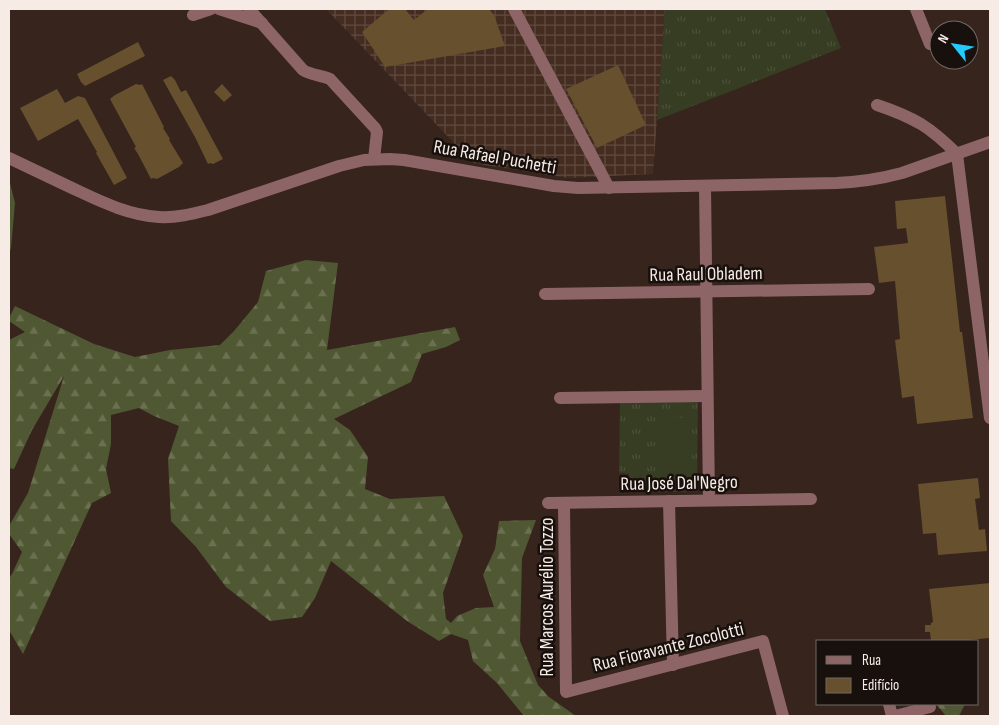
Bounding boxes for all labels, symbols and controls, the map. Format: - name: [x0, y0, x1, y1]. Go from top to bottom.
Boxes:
- north arrow: [929, 20, 979, 70]
- text: N: [934, 31, 952, 46]
- street label: Rua Rafael Puchetti: [432, 135, 558, 180]
- street label: Rua Raul Obladem: [649, 262, 763, 287]
- street label: Rua José Dal'Negro: [620, 471, 738, 496]
- street label: Rua Marcos Aurélio Tozzo: [536, 518, 559, 676]
- street label: Rua Fioravante Zocolotti: [591, 618, 746, 677]
- legend: [816, 640, 979, 705]
- text: Rua: [862, 651, 881, 670]
- text: Edifício: [862, 676, 899, 695]

